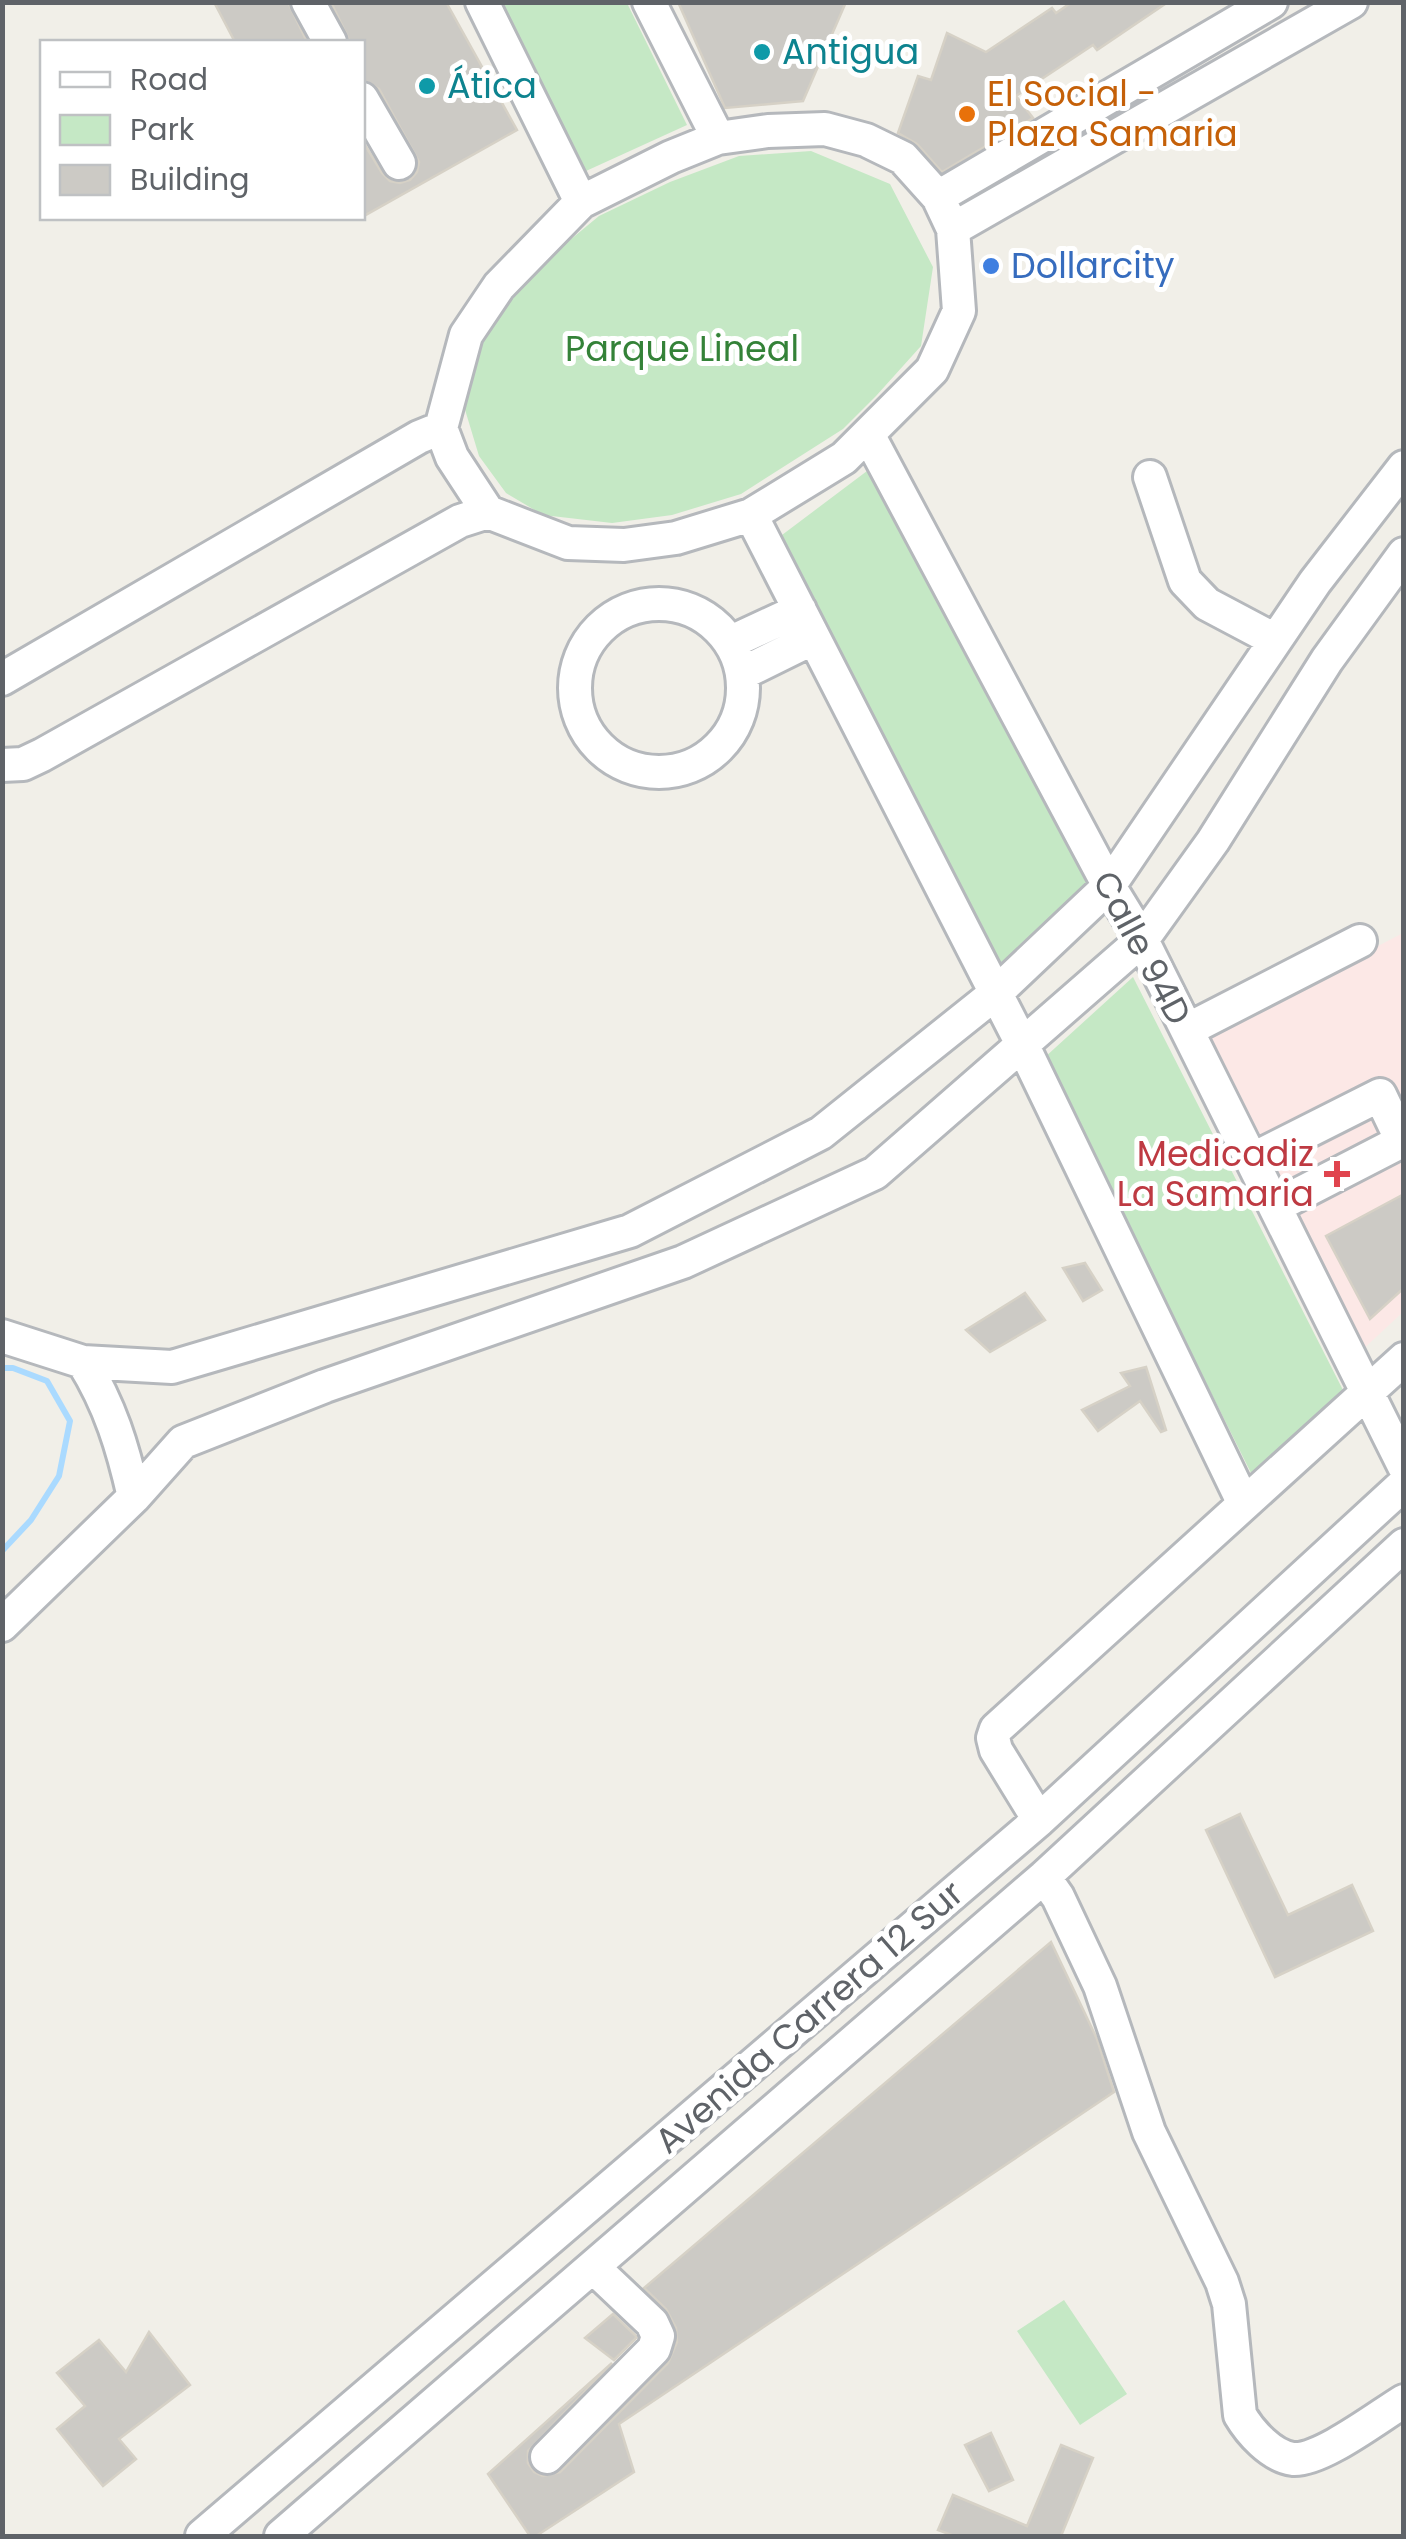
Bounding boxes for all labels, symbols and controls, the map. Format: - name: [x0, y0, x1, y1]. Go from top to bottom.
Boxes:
- place label: Antigua: [782, 27, 919, 76]
- legend: [40, 40, 365, 220]
- marker: Antigua: [751, 41, 773, 63]
- text: Road: [130, 58, 208, 101]
- place label: Ática: [447, 61, 537, 110]
- place label: El Social - Plaza Samaria: [987, 69, 1238, 158]
- marker: Ática: [416, 75, 438, 97]
- marker: El Social - Plaza Samaria: [956, 103, 978, 125]
- text: Park: [130, 108, 195, 151]
- text: Building: [130, 158, 250, 201]
- place label: Dollarcity: [1011, 241, 1175, 290]
- marker: Dollarcity: [980, 255, 1002, 277]
- park label: Parque Lineal: [565, 324, 799, 373]
- street label: Calle 94D: [1081, 862, 1203, 1033]
- place label: Medicadiz La Samaria: [1117, 1129, 1314, 1218]
- marker: Medicadiz La Samaria: [1324, 1161, 1350, 1187]
- street label: Avenida Carrera 12 Sur: [644, 1869, 973, 2164]

